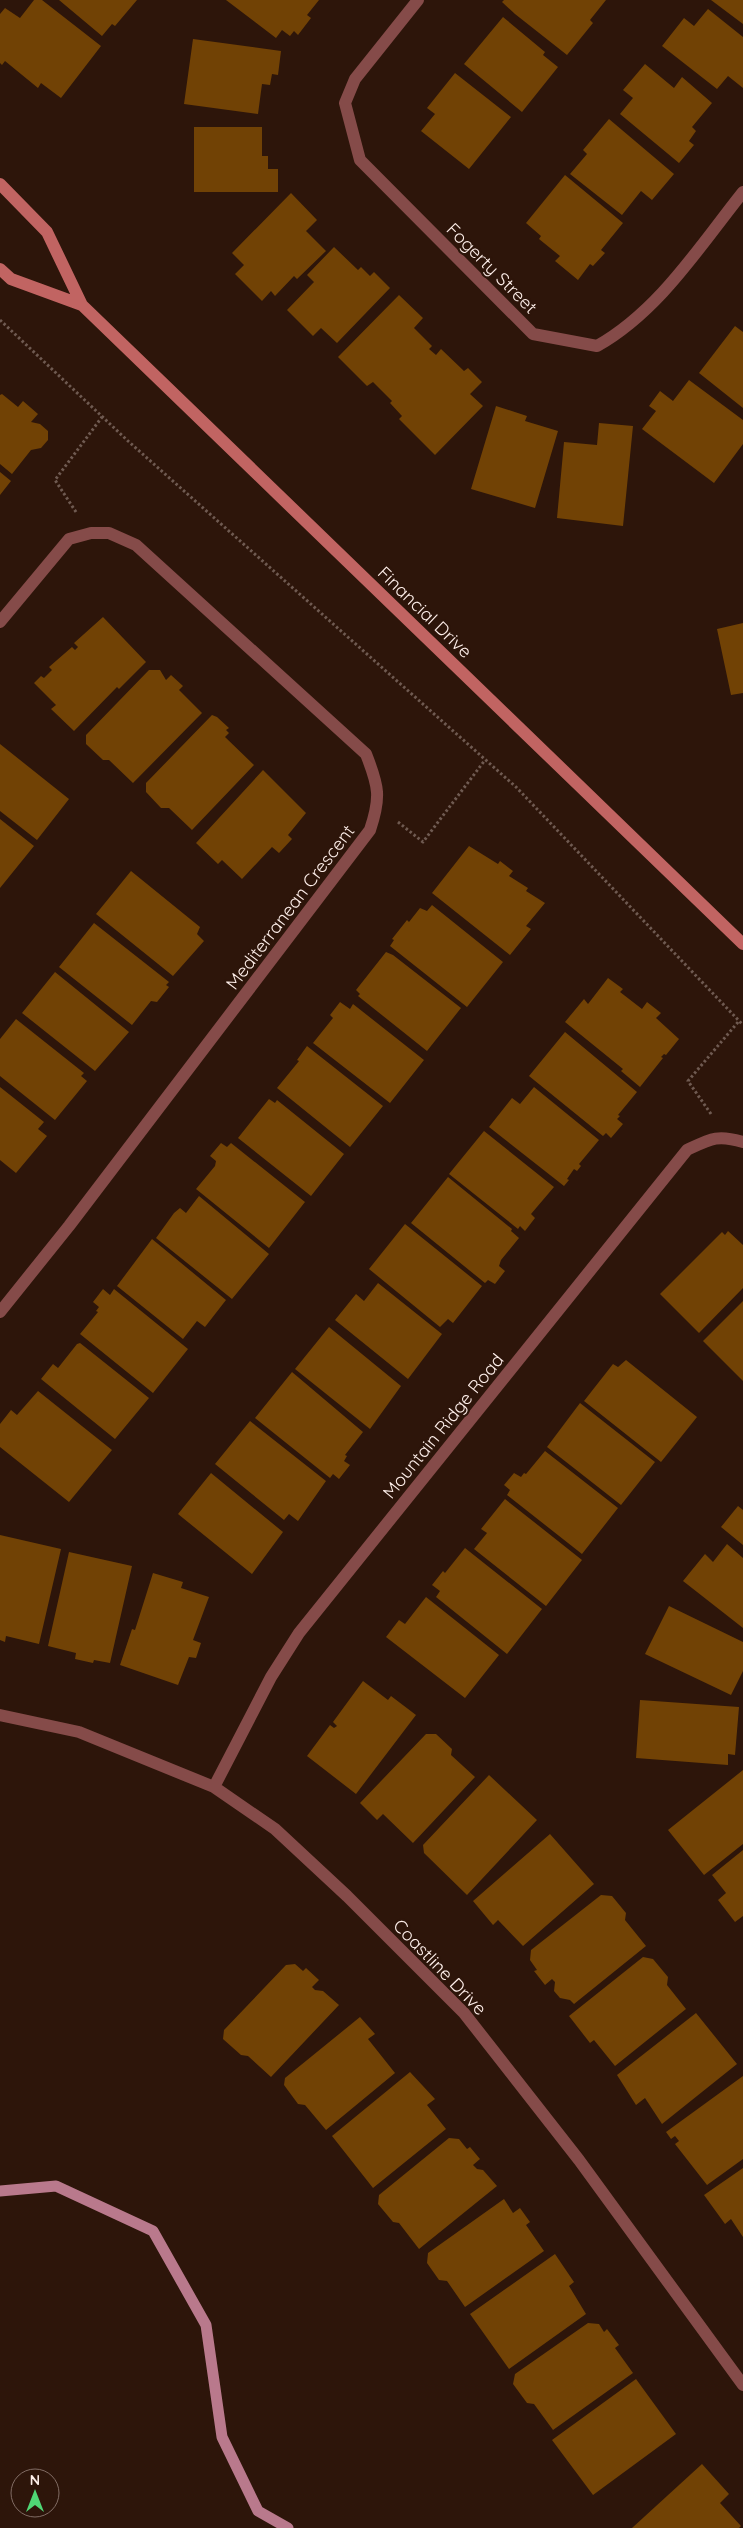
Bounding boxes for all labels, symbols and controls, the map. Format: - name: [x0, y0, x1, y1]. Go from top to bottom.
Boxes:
- street label: Fogerty Street: [442, 218, 542, 318]
- street label: Financial Drive: [373, 561, 477, 663]
- street label: Mediterranean Crescent: [221, 820, 359, 994]
- street label: Mountain Ridge Road: [377, 1349, 509, 1503]
- street label: Coastline Drive: [388, 1914, 492, 2020]
- north arrow: [10, 2468, 60, 2518]
- text: N: [30, 2471, 40, 2489]

